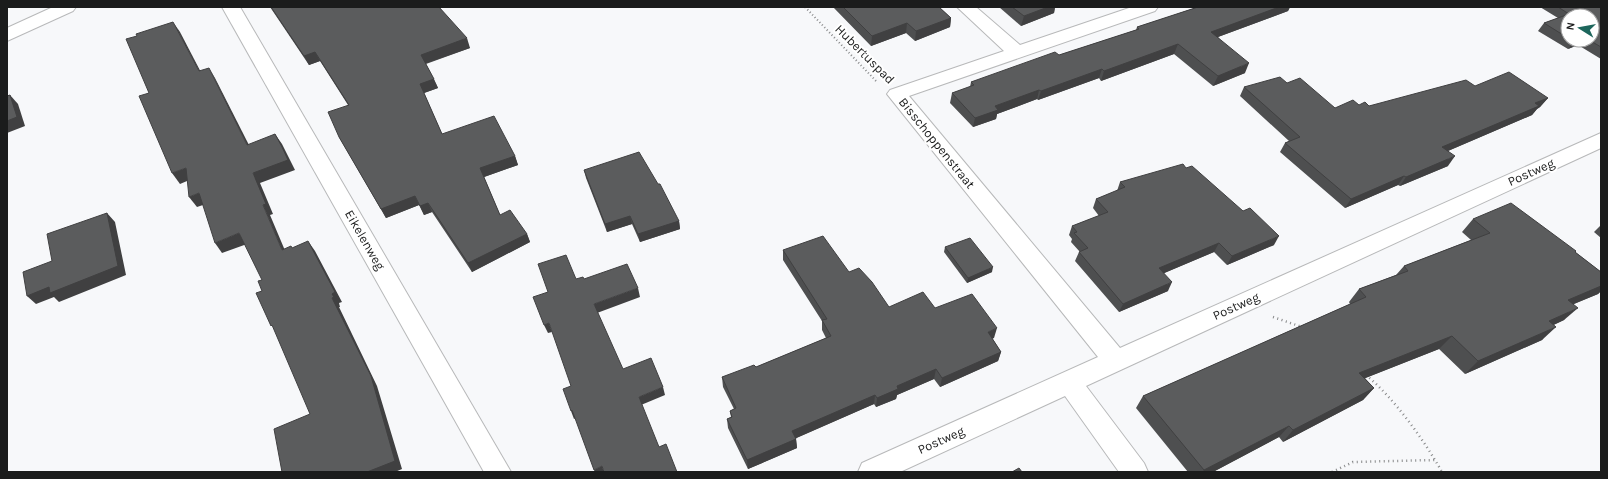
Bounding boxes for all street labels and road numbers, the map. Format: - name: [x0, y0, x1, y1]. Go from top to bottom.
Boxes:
- street label: Hubertuspad: [832, 21, 898, 87]
- street label: Bisschoppenstraat: [896, 95, 978, 192]
- street label: Postweg: [1505, 155, 1557, 189]
- street label: Eikelenweg: [342, 207, 389, 273]
- street label: Postweg: [1210, 289, 1262, 323]
- street label: Postweg: [915, 423, 967, 457]

